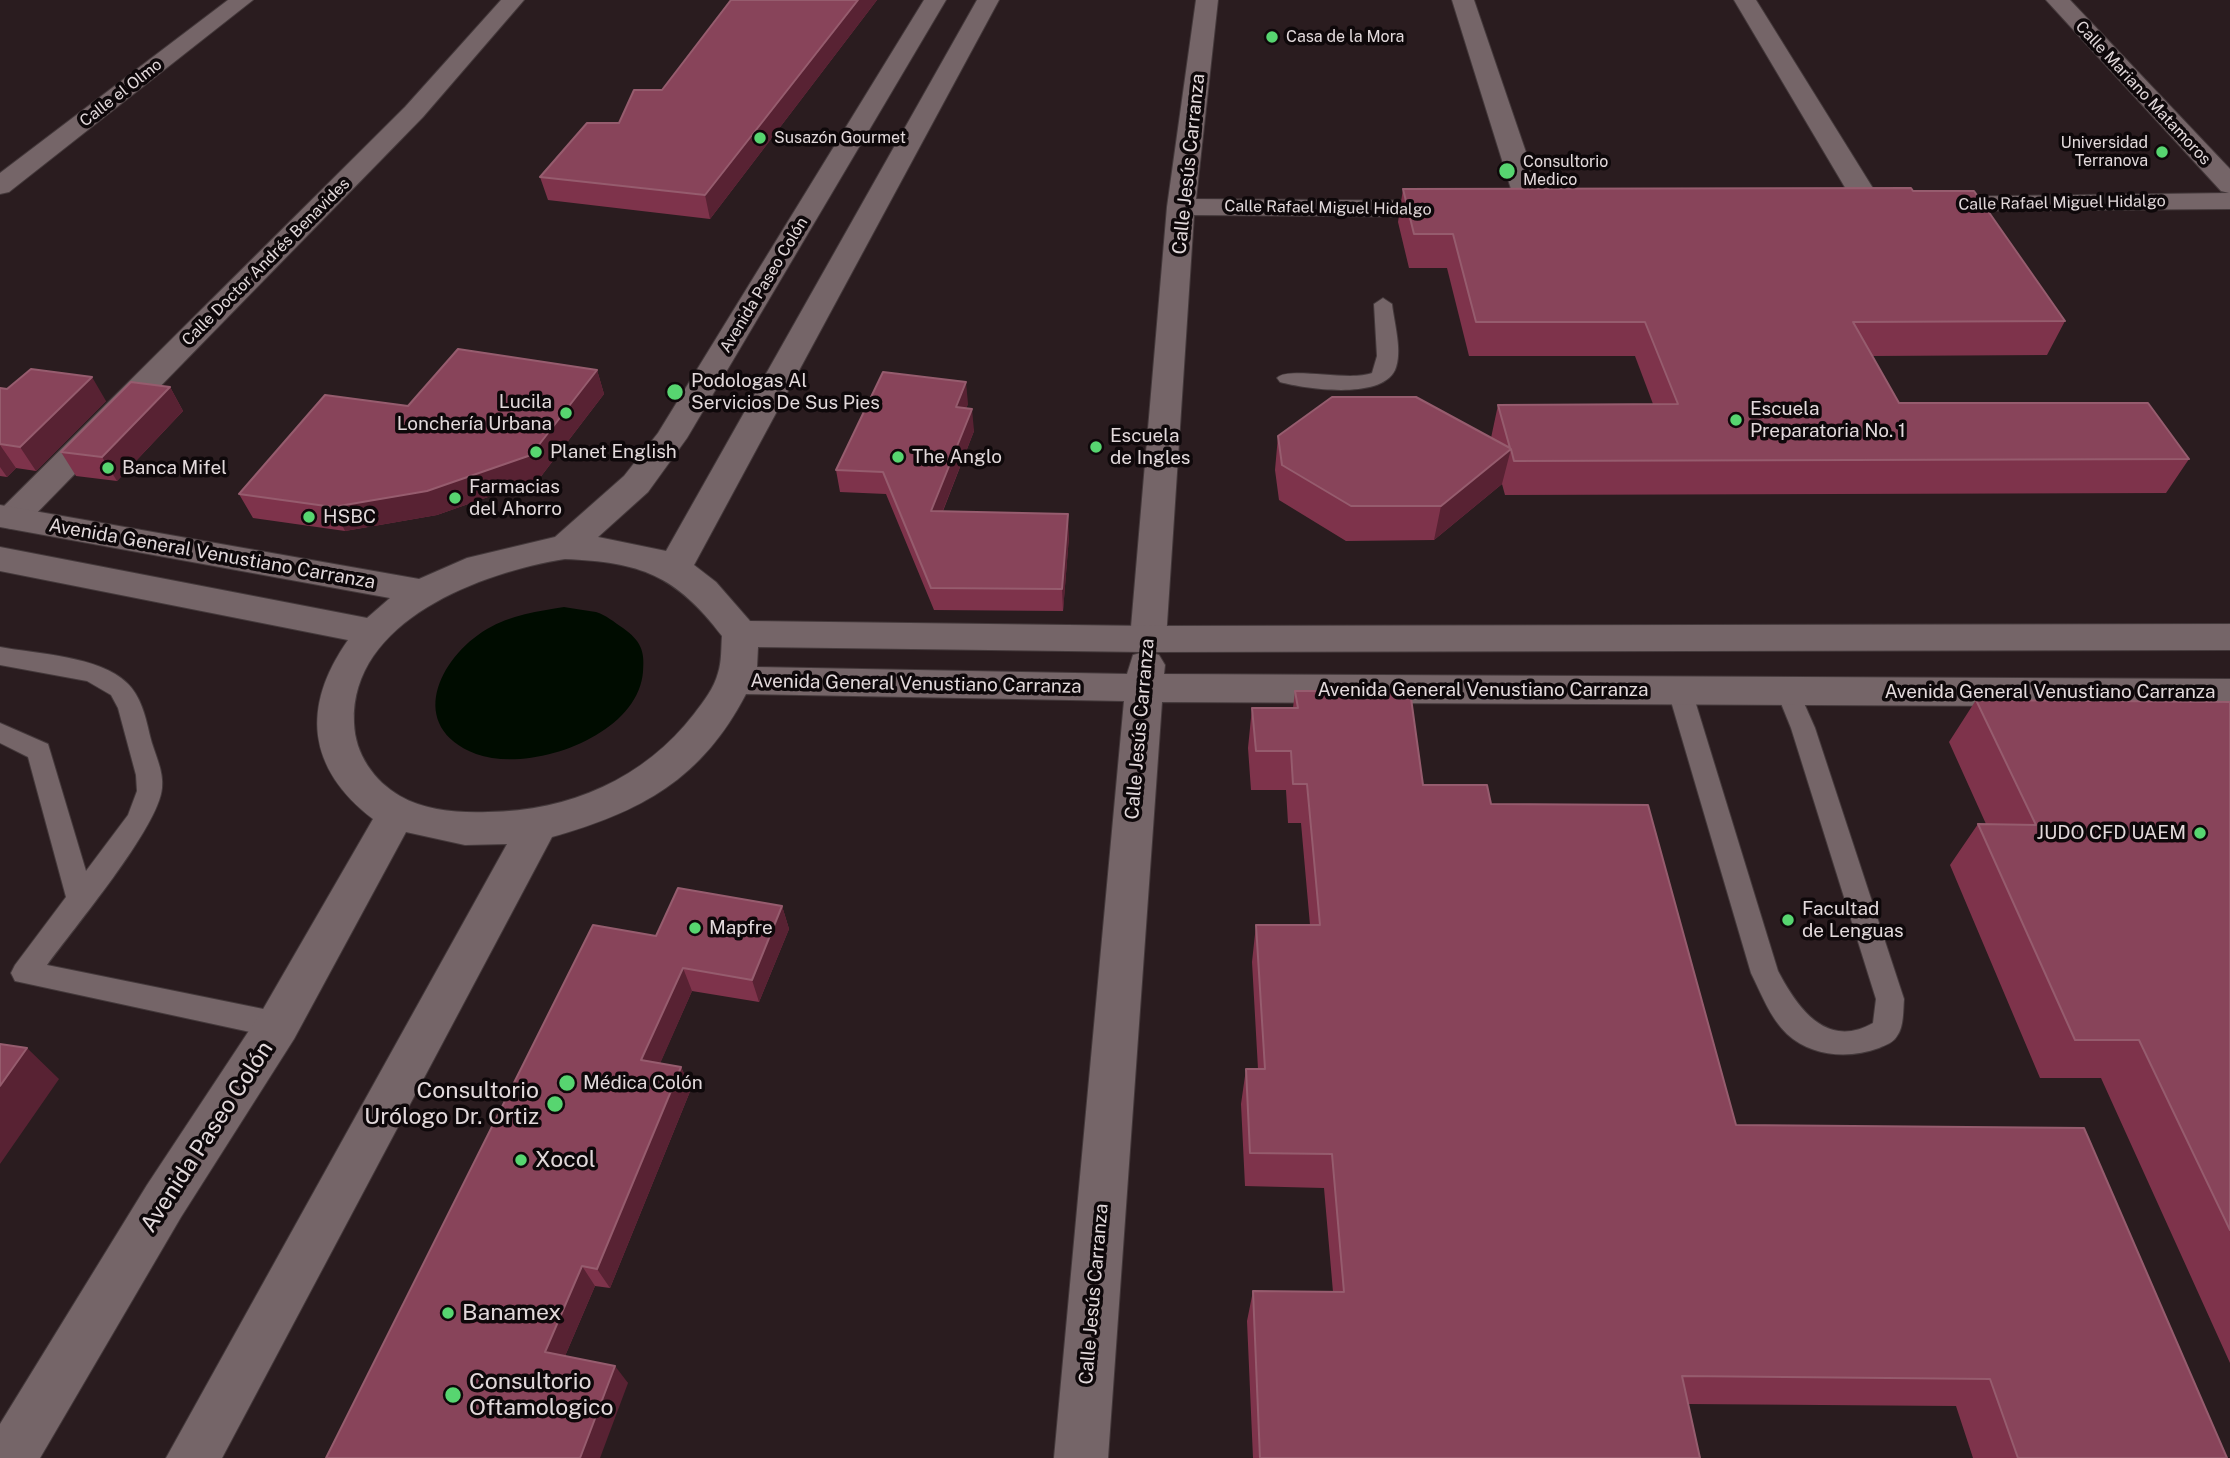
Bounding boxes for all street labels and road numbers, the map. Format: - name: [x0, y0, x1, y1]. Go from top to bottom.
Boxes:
- street label: Calle Mariano Matamoros: [2071, 17, 2215, 169]
- street label: Calle el Olmo: [76, 55, 166, 131]
- street label: Calle Jesús Carranza: [1168, 72, 1210, 256]
- street label: Calle Doctor Andrés Benavides: [178, 174, 354, 350]
- street label: Calle Rafael Miguel Hidalgo: [1958, 192, 2166, 214]
- street label: Calle Rafael Miguel Hidalgo: [1224, 197, 1432, 219]
- street label: Avenida Paseo Colón: [716, 214, 812, 356]
- street label: Avenida General Venustiano Carranza: [47, 514, 377, 594]
- street label: Calle Jesús Carranza: [1121, 638, 1159, 820]
- street label: Avenida General Venustiano Carranza: [750, 670, 1082, 698]
- street label: Avenida General Venustiano Carranza: [1317, 679, 1649, 701]
- street label: Avenida General Venustiano Carranza: [1884, 681, 2216, 703]
- street label: Avenida Paseo Colón: [135, 1036, 279, 1238]
- street label: Calle Jesús Carranza: [1075, 1203, 1113, 1385]

